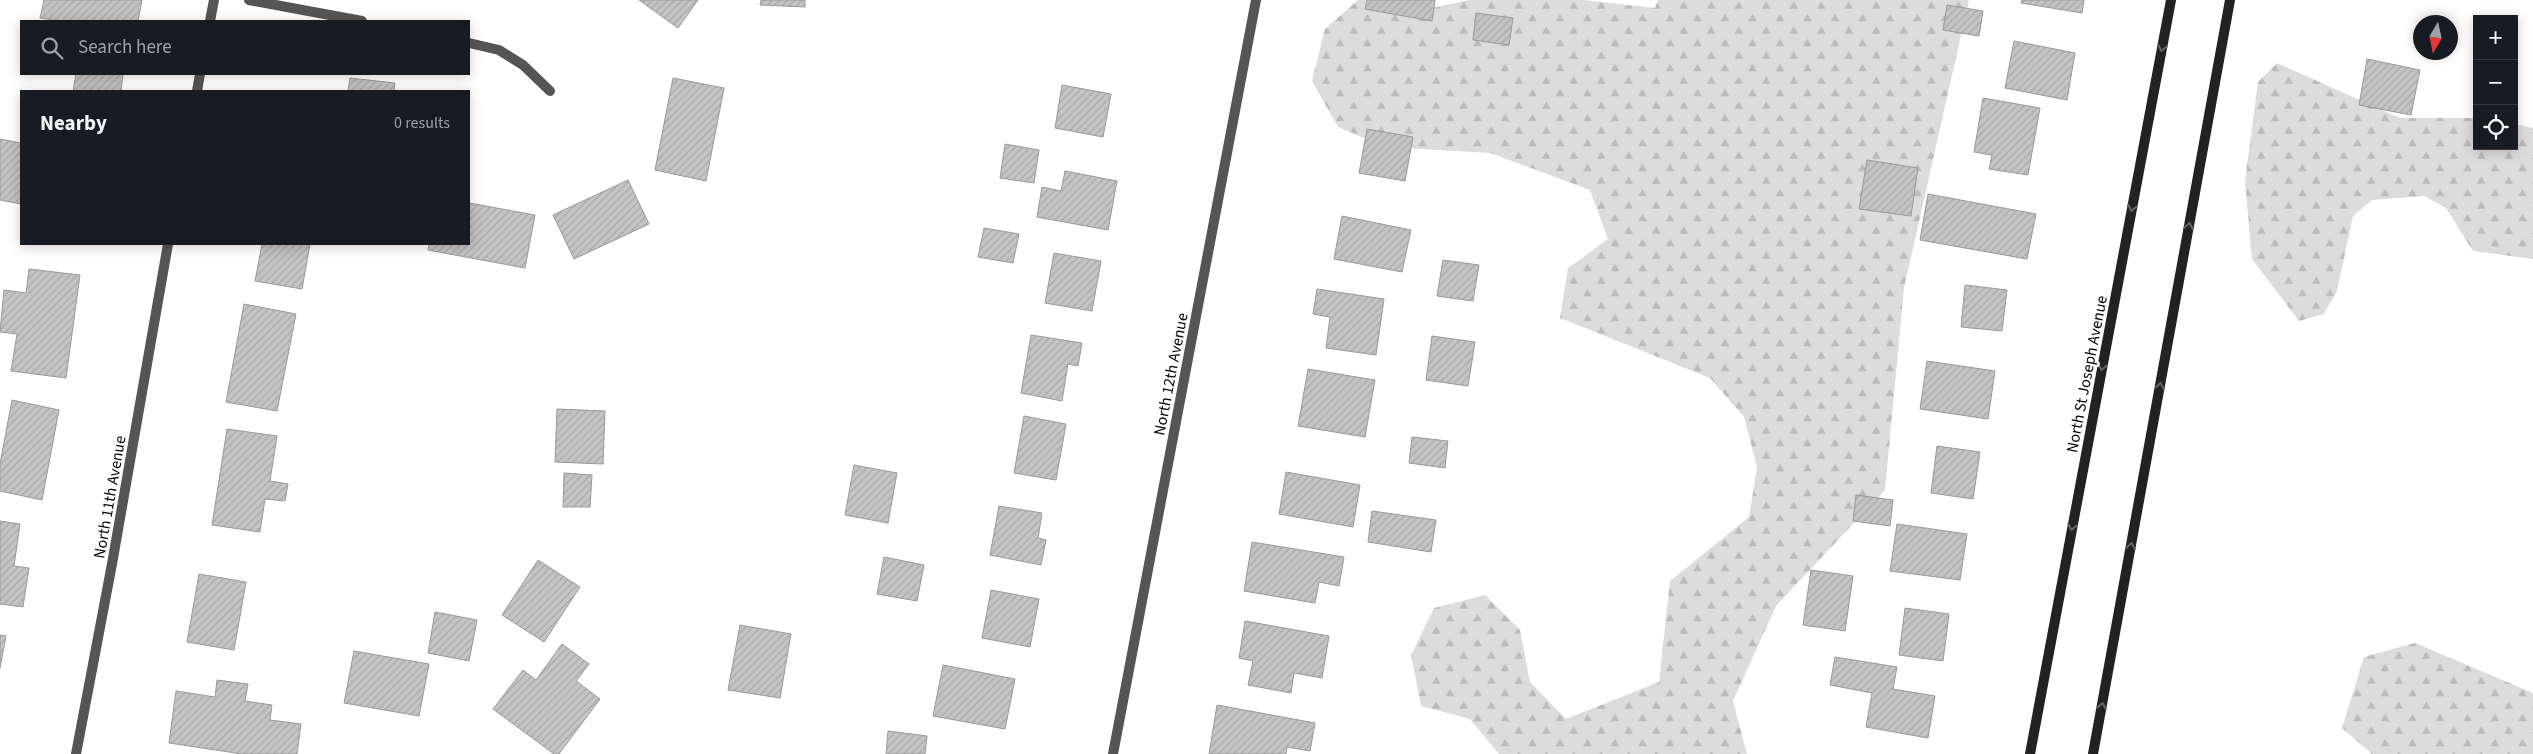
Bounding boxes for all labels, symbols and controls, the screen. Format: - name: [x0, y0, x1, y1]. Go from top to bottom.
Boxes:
- north arrow: [2413, 15, 2458, 60]
- map controls: [2473, 15, 2518, 150]
- button: +: [2473, 15, 2518, 60]
- search box: [20, 20, 470, 75]
- icon: search: [38, 34, 66, 62]
- text: Search here: [78, 34, 172, 61]
- one-way arrow: [2157, 44, 2167, 52]
- button: −: [2473, 60, 2518, 105]
- button: locate: [2473, 105, 2518, 150]
- text: Nearby: [40, 108, 107, 138]
- text: 0 results: [394, 112, 450, 134]
- one-way arrow: [2127, 203, 2138, 212]
- one-way arrow: [2184, 222, 2194, 231]
- street label: North St Joseph Avenue: [2061, 294, 2113, 455]
- street label: North 12th Avenue: [1148, 311, 1194, 437]
- one-way arrow: [2098, 363, 2108, 372]
- one-way arrow: [2155, 382, 2165, 391]
- street label: North 11th Avenue: [88, 434, 132, 560]
- one-way arrow: [2068, 523, 2078, 532]
- one-way arrow: [2125, 542, 2136, 551]
- one-way arrow: [2096, 702, 2107, 710]

